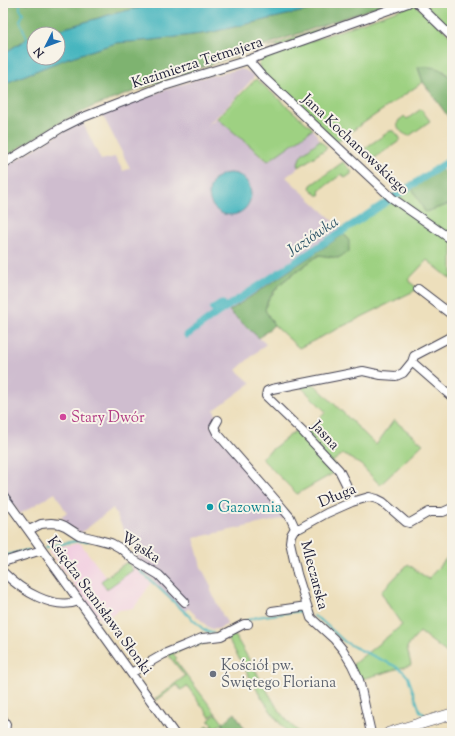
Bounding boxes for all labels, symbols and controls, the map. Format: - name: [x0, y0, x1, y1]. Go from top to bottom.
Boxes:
- north arrow: [26, 26, 66, 66]
- street label: Kazimierza Tetmajera: [129, 32, 266, 95]
- text: N: [30, 43, 49, 61]
- street label: Jana Kochanowskiego: [296, 89, 413, 200]
- water label: Jaziówka: [282, 211, 344, 263]
- place label: Stary Dwór: [71, 408, 145, 429]
- marker: Stary Dwór: [58, 412, 68, 422]
- street label: Jasna: [305, 416, 344, 455]
- street label: Długa: [316, 479, 360, 514]
- place label: Gazownia: [218, 498, 282, 519]
- marker: Gazownia: [205, 502, 215, 512]
- street label: Wąska: [116, 528, 164, 569]
- street label: Księdza Stanisława Słonki: [41, 532, 156, 680]
- street label: Mleczarska: [294, 539, 333, 612]
- place label: Kościół pw. Świętego Floriana: [221, 656, 336, 694]
- marker: Kościół pw. Świętego Floriana: [208, 669, 218, 679]

